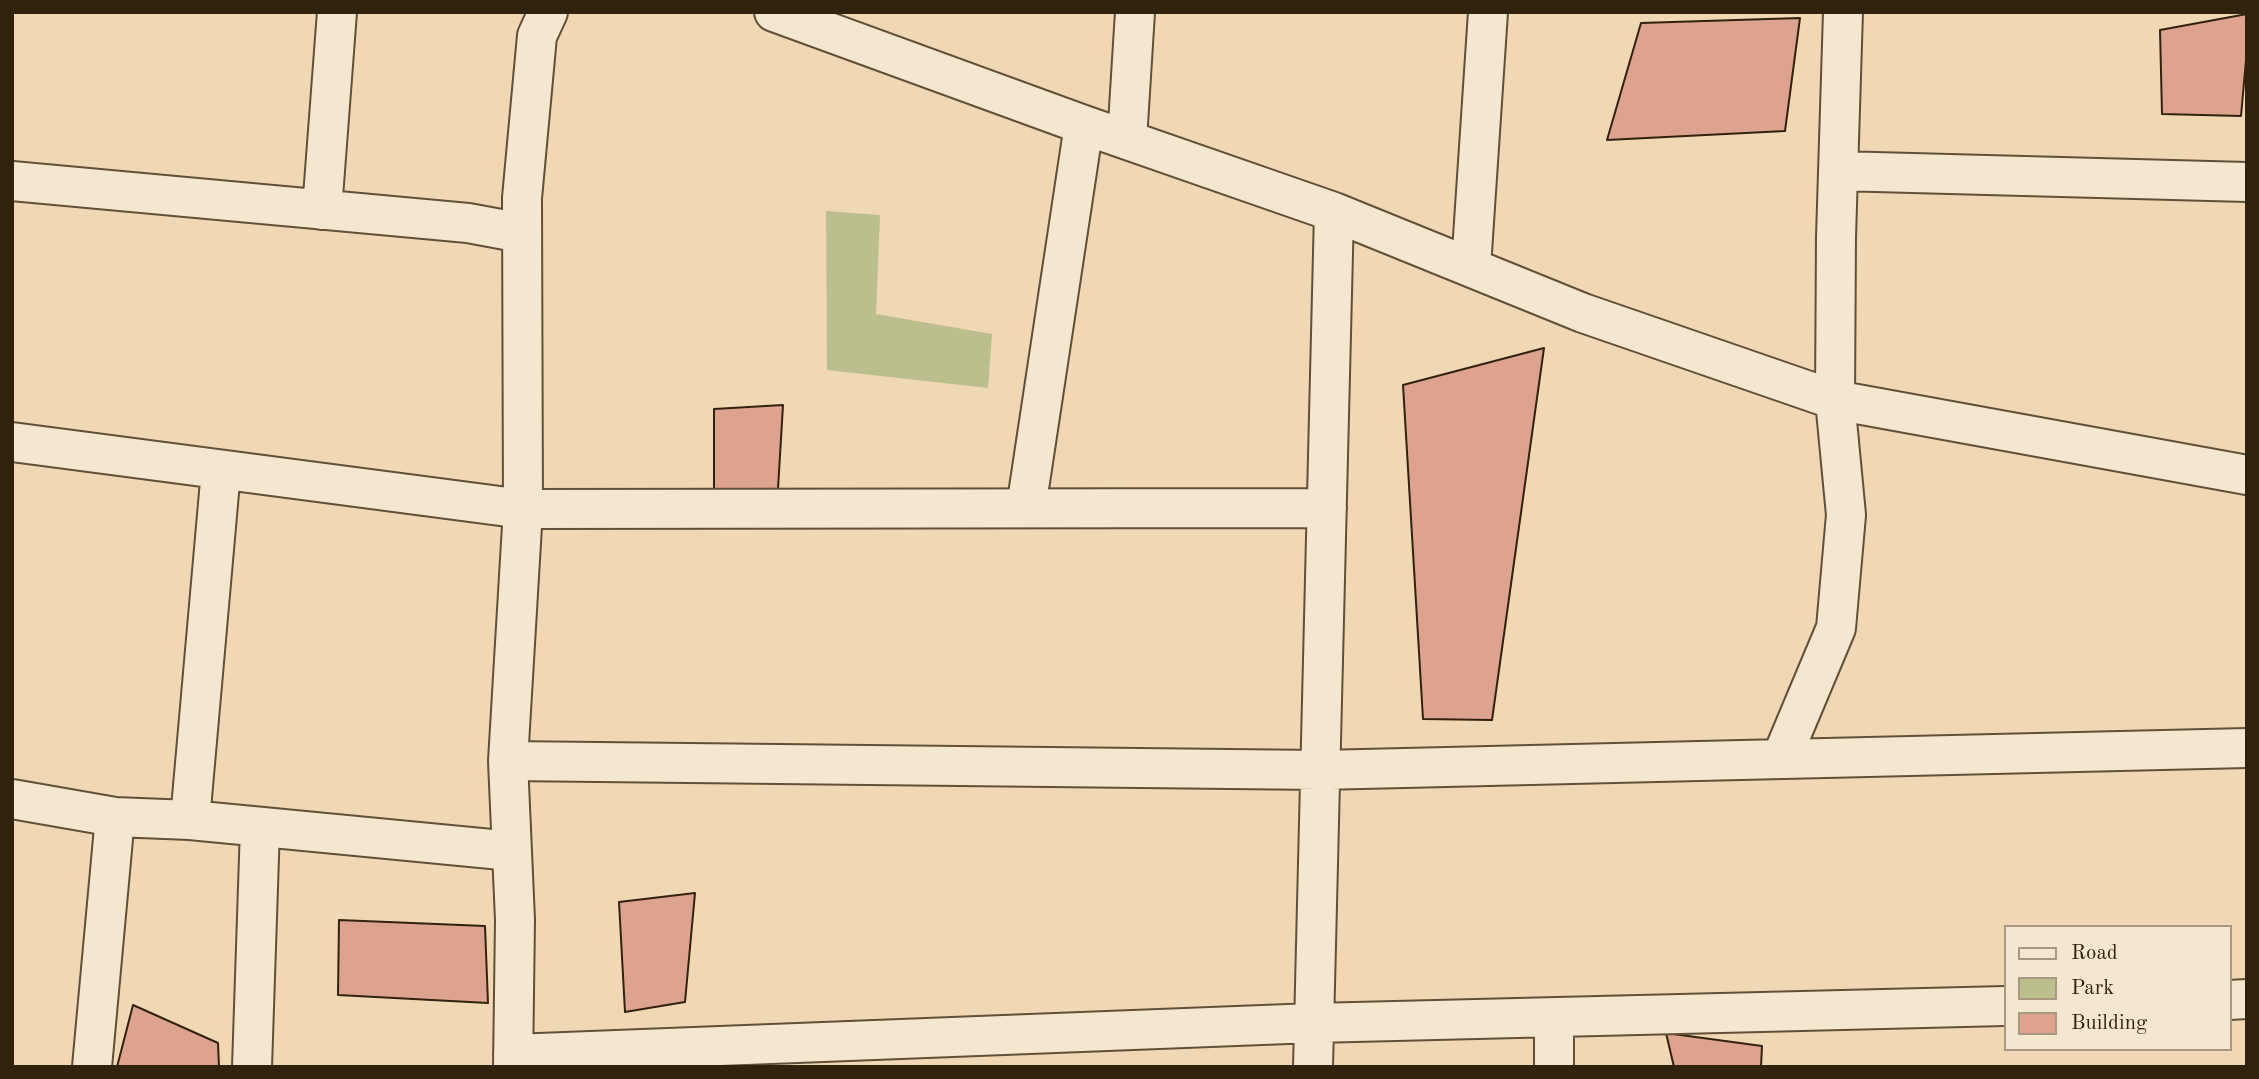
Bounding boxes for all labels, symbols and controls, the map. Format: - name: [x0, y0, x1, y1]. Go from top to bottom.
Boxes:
- legend: [2004, 925, 2231, 1051]
- text: Road: [2071, 943, 2118, 964]
- text: Park: [2071, 978, 2114, 999]
- text: Building: [2071, 1013, 2147, 1034]

